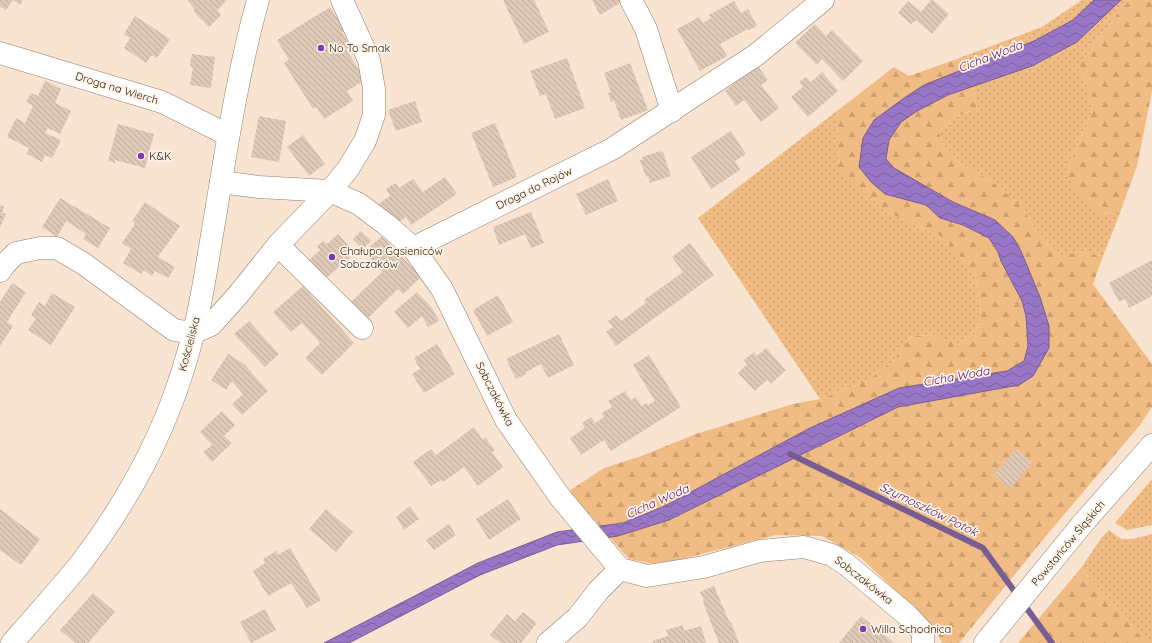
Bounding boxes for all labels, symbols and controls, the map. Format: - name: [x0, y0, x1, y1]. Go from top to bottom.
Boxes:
- water label: Cicha Woda: [956, 37, 1025, 75]
- place label: No To Smak: [329, 41, 391, 55]
- marker: No To Smak: [316, 43, 326, 53]
- street label: Droga na Wierch: [74, 69, 160, 107]
- place label: K&K: [149, 149, 171, 163]
- marker: K&K: [136, 151, 146, 161]
- street label: Droga do Rojów: [494, 163, 574, 213]
- place label: Chałupa Gąsieniców Sobczaków: [340, 244, 443, 271]
- marker: Chałupa Gąsieniców Sobczaków: [327, 252, 337, 262]
- street label: Kościeliska: [175, 315, 203, 373]
- street label: Sobczakówka: [473, 359, 517, 429]
- water label: Cicha Woda: [922, 363, 991, 389]
- water label: Szymoszków Potok: [878, 479, 982, 540]
- water label: Cicha Woda: [623, 480, 691, 522]
- street label: Powstańców Śląskich: [1028, 497, 1108, 589]
- street label: Sobczakówka: [832, 553, 896, 607]
- place label: Willa Schodnica: [871, 622, 951, 636]
- marker: Willa Schodnica: [858, 624, 868, 634]

